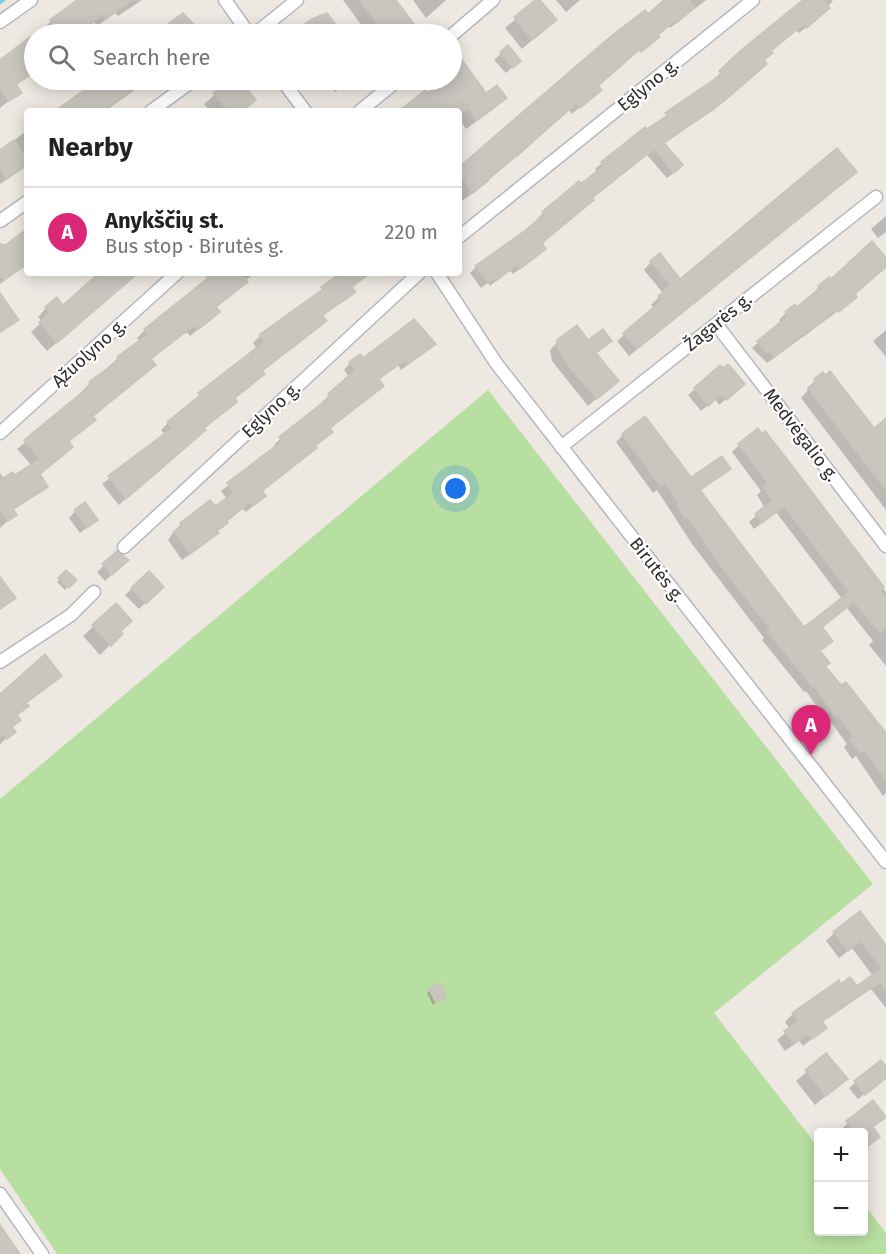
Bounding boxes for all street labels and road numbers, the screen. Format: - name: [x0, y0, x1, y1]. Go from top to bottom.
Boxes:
- street label: Eglyno g.: [613, 54, 683, 116]
- street label: Žagarės g.: [680, 288, 756, 356]
- street label: Ąžuolyno g.: [47, 314, 131, 392]
- street label: Eglyno g.: [237, 377, 305, 443]
- street label: Medvėgalio g.: [759, 384, 843, 486]
- street label: Birutės g.: [625, 533, 689, 607]

